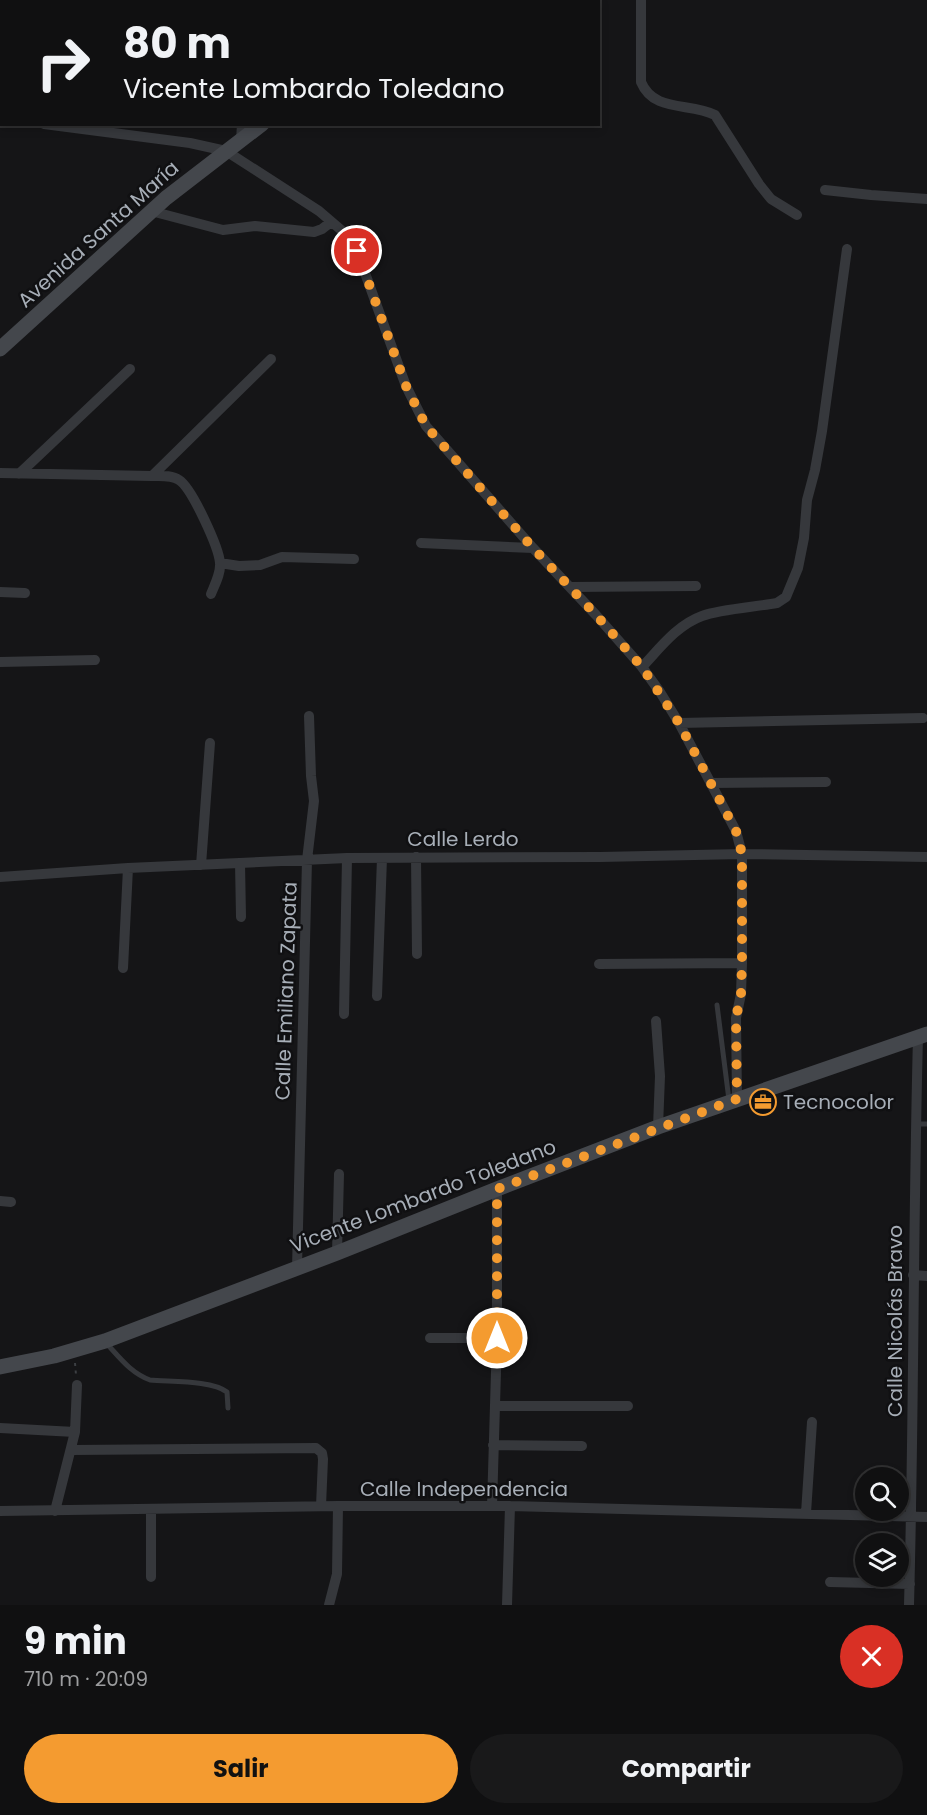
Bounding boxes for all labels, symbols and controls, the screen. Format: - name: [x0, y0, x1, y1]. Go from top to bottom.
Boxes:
- text: 80 m: [123, 14, 231, 73]
- icon: right: [24, 24, 102, 102]
- text: Vicente Lombardo Toledano: [123, 70, 504, 107]
- street label: Avenida Santa María: [11, 154, 185, 314]
- pin: [331, 225, 382, 276]
- icon: arrive: [340, 234, 373, 267]
- street label: Calle Lerdo: [407, 825, 519, 853]
- street label: Calle Emiliano Zapata: [268, 881, 304, 1101]
- office icon: Tecnocolor: [748, 1087, 778, 1117]
- place label: Tecnocolor: [783, 1088, 894, 1116]
- street label: Vicente Lombardo Toledano: [286, 1132, 560, 1260]
- street label: Calle Nicolás Bravo: [881, 1225, 909, 1417]
- position arrow: [465, 1306, 529, 1370]
- map controls: [855, 1467, 909, 1587]
- button: search: [855, 1467, 909, 1521]
- street label: Calle Independencia: [360, 1475, 568, 1503]
- button: layers: [855, 1533, 909, 1587]
- text: 9 min: [24, 1616, 127, 1667]
- button: close: [840, 1625, 903, 1688]
- text: 710 m · 20:09: [24, 1665, 148, 1693]
- button: Salir: [24, 1734, 458, 1803]
- button: Compartir: [470, 1734, 903, 1803]

